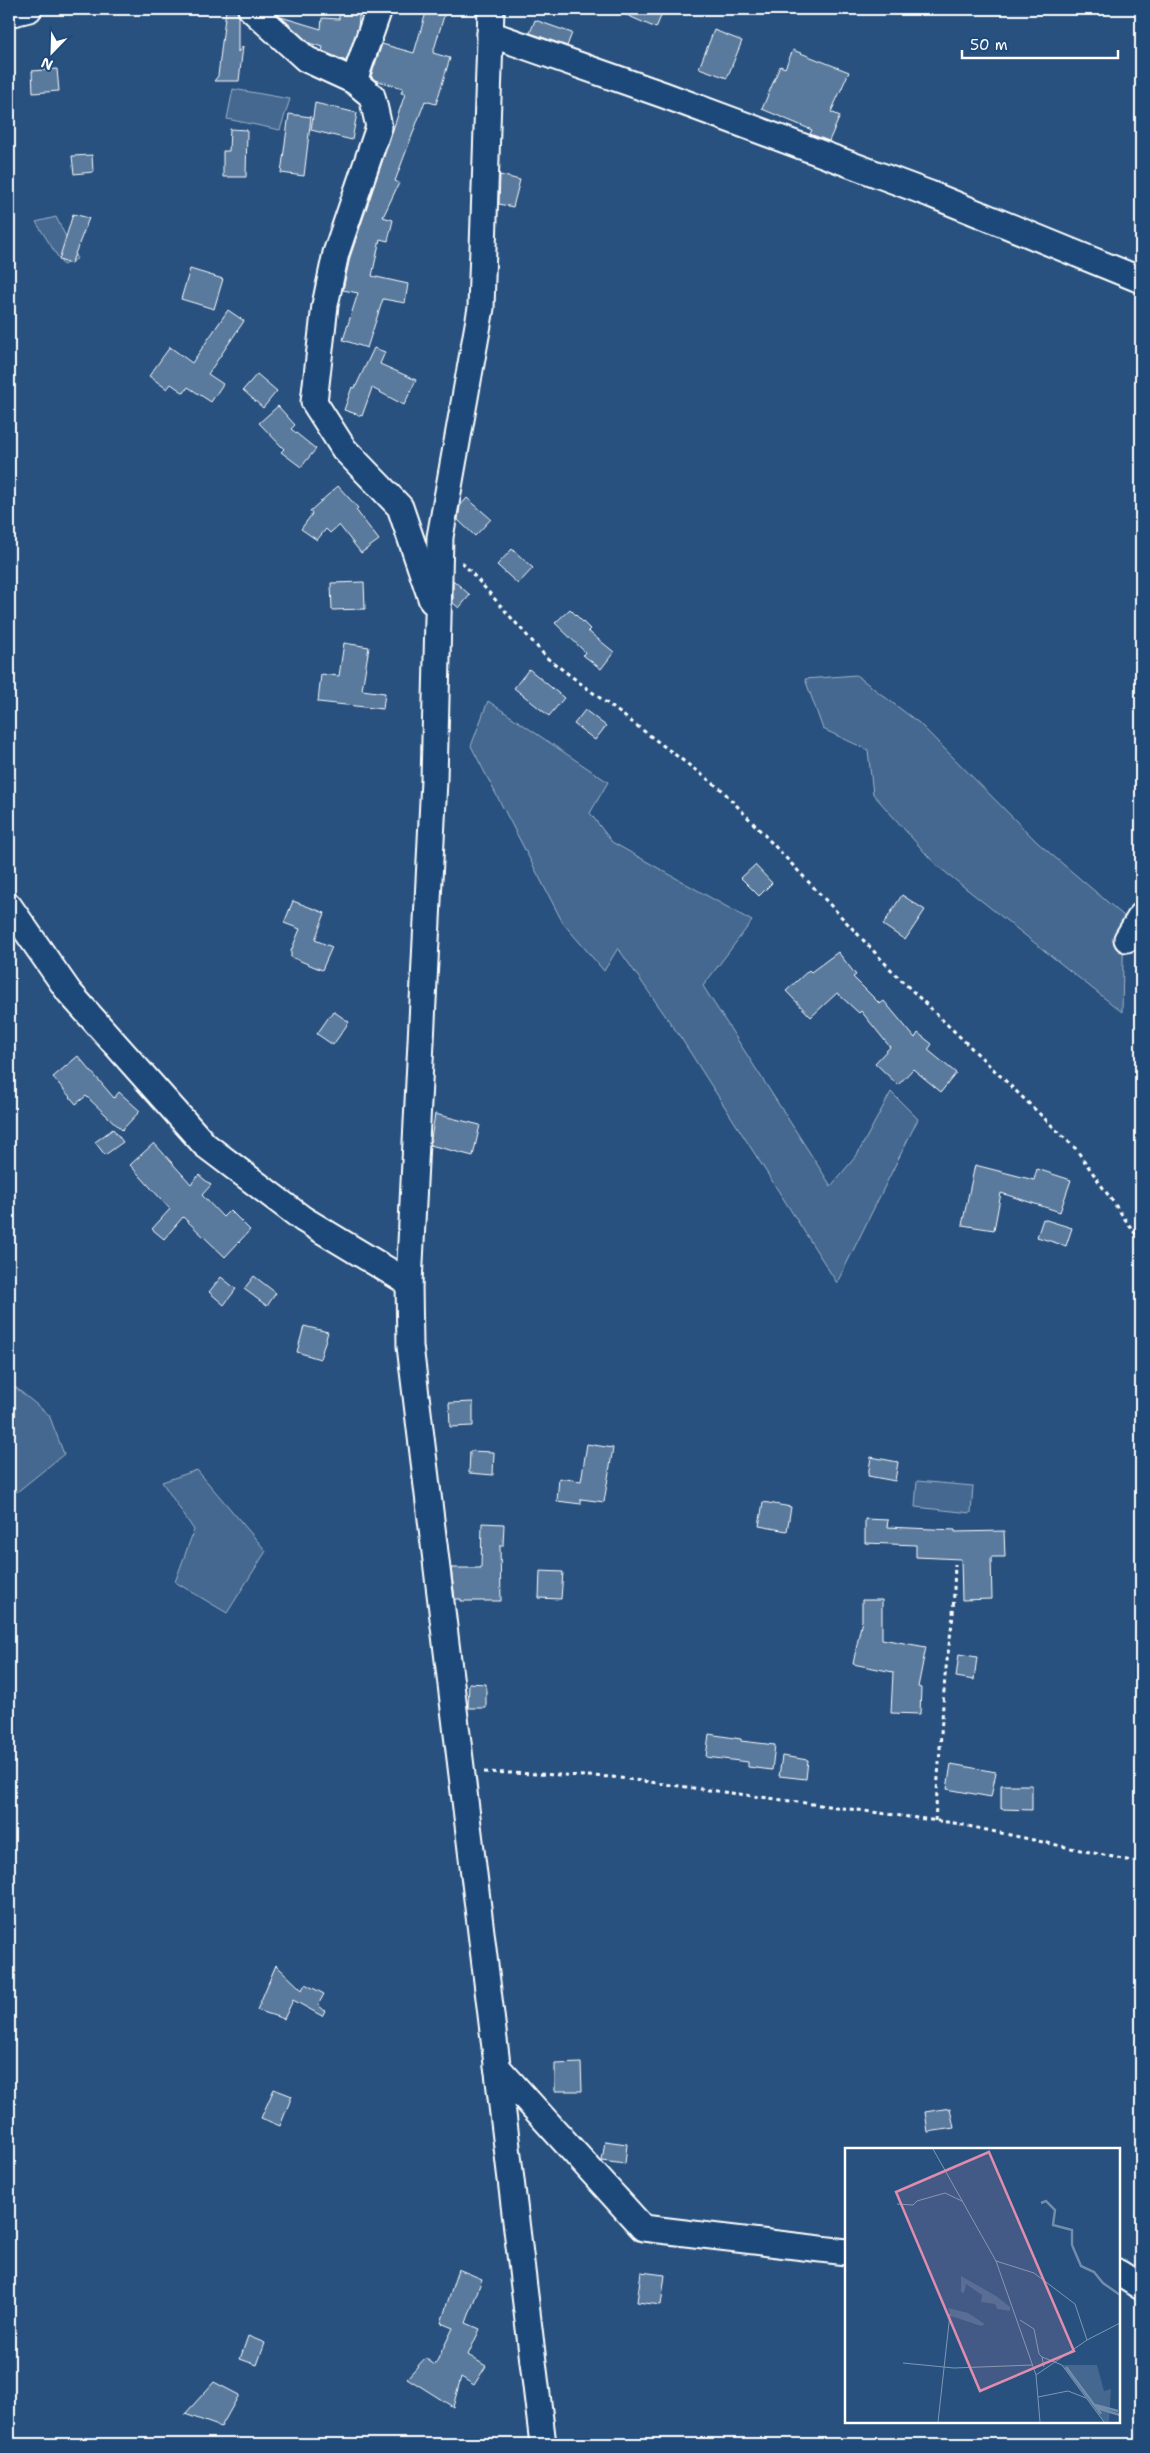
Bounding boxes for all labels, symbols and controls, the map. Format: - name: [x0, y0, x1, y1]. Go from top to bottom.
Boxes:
- north arrow: [28, 28, 78, 78]
- scale bar: [962, 28, 1119, 60]
- text: 50 m: [970, 35, 1008, 55]
- text: N: [38, 54, 56, 74]
- inset map: [845, 2148, 1120, 2423]

